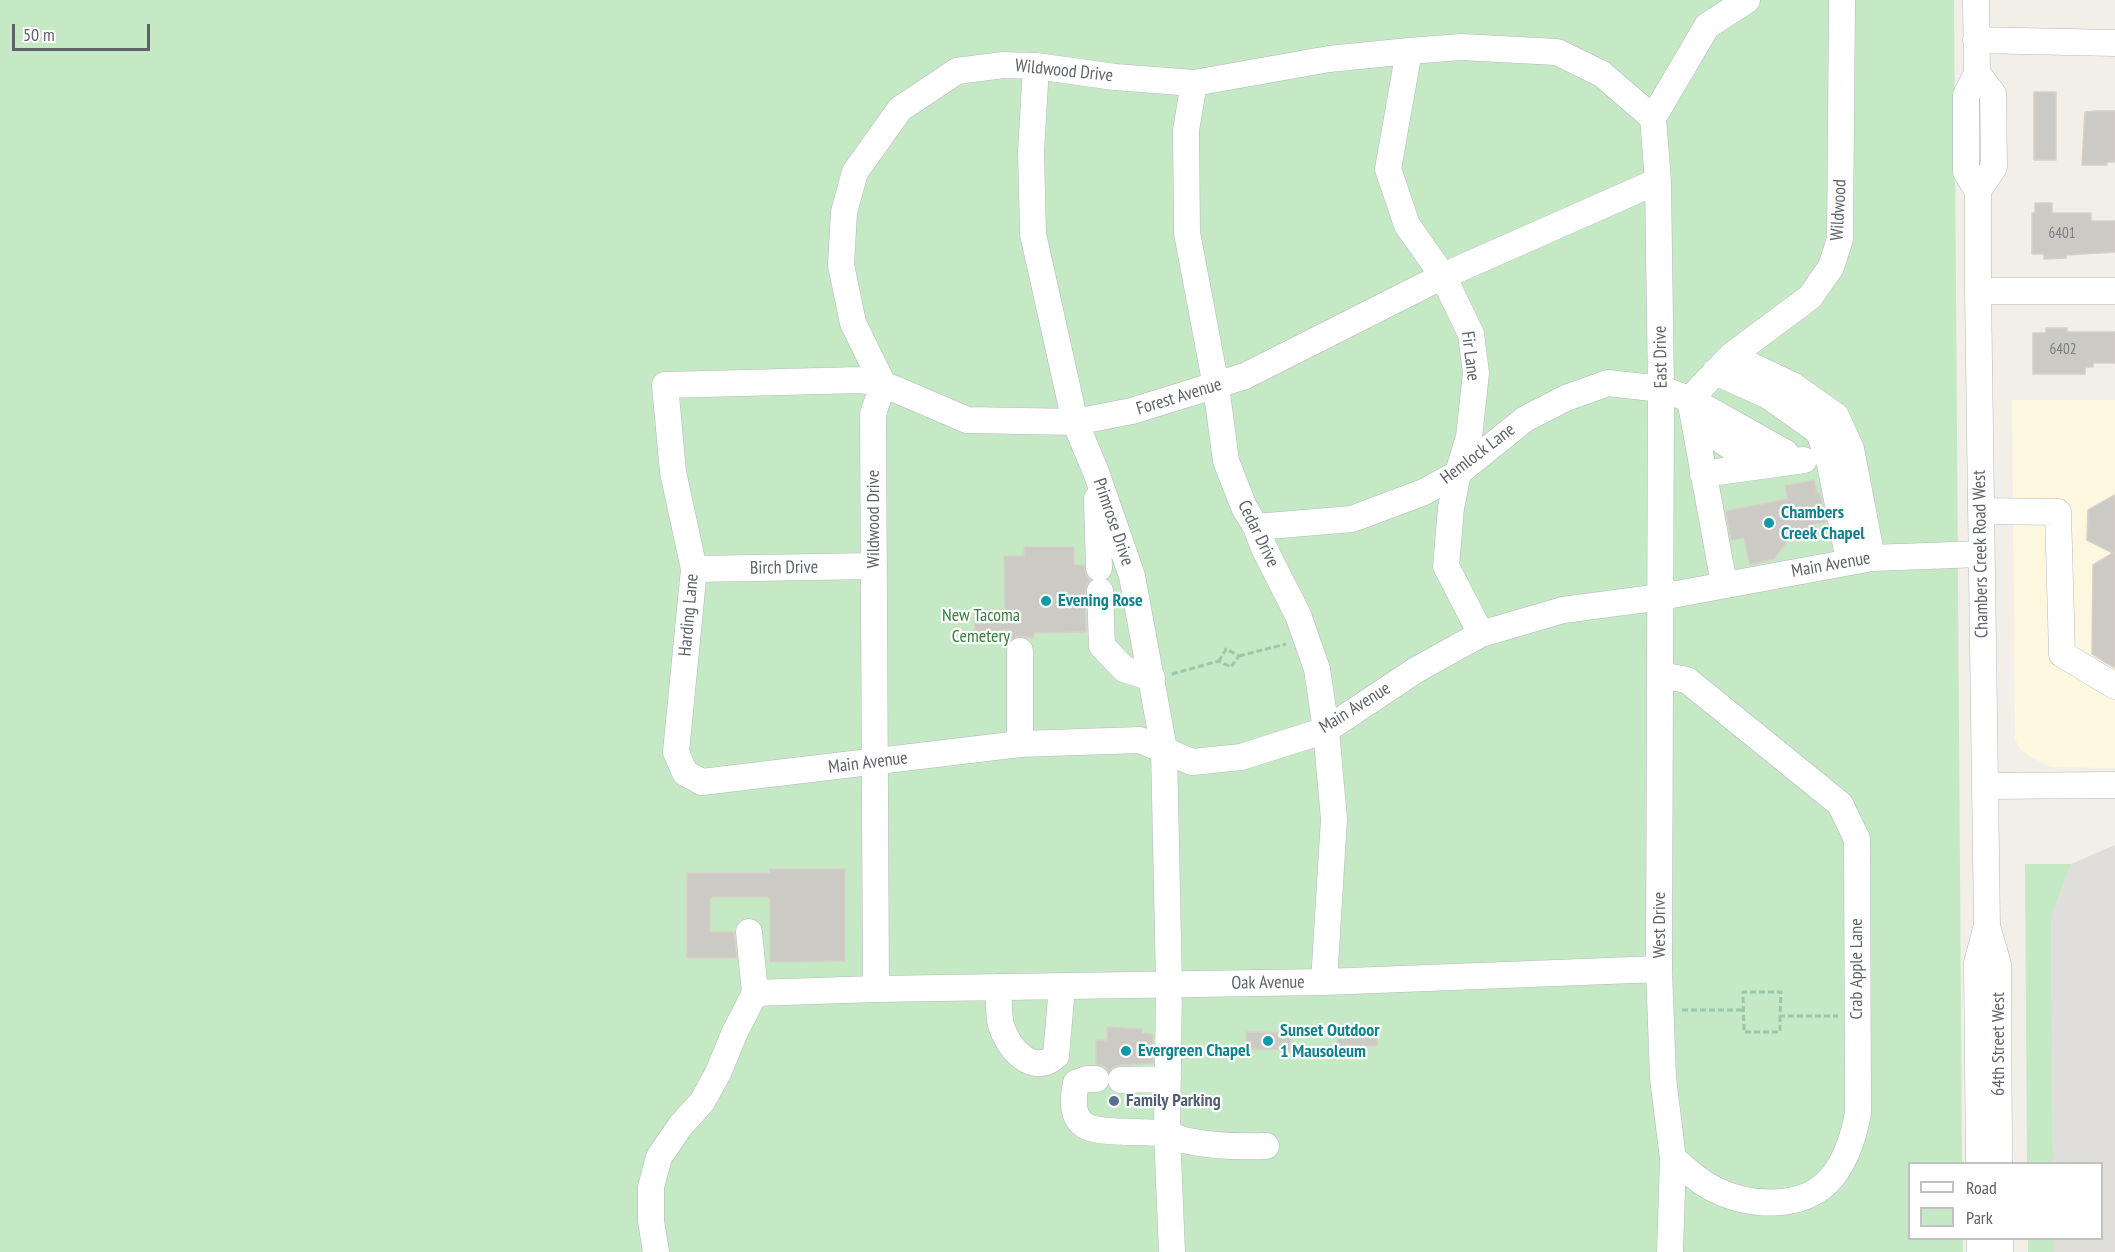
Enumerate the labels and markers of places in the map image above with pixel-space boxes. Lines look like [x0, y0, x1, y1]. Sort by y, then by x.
place label: Chambers Creek Chapel [1781, 502, 1865, 544]
marker: Chambers Creek Chapel [1762, 516, 1776, 530]
place label: Evening Rose [1058, 590, 1143, 612]
marker: Evening Rose [1039, 594, 1053, 608]
place label: Sunset Outdoor 1 Mausoleum [1280, 1020, 1379, 1062]
marker: Sunset Outdoor 1 Mausoleum [1261, 1034, 1275, 1048]
place label: Evergreen Chapel [1138, 1040, 1250, 1062]
marker: Evergreen Chapel [1119, 1044, 1133, 1058]
place label: Family Parking [1126, 1090, 1221, 1112]
marker: Family Parking [1107, 1094, 1121, 1108]

